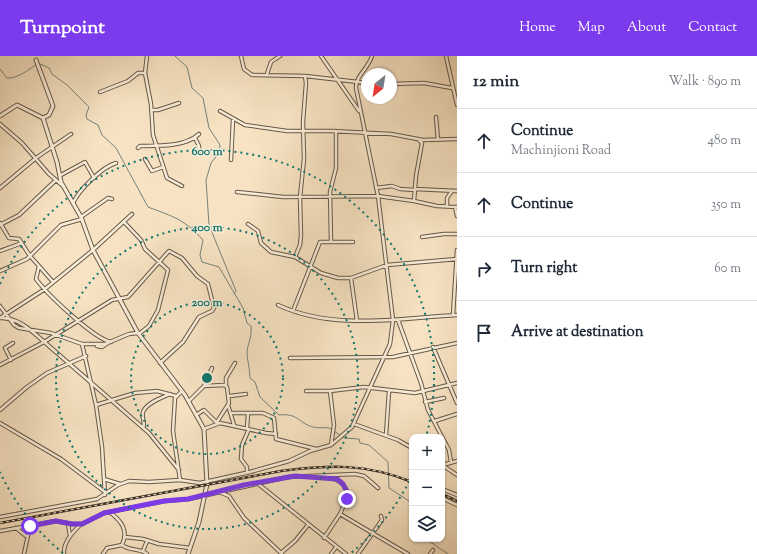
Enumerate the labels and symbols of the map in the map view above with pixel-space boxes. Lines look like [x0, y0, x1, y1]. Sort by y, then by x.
north arrow [361, 68, 397, 104]
text: 600 m [191, 143, 223, 161]
text: 400 m [190, 219, 223, 237]
text: 200 m [192, 294, 222, 312]
centre of rings [200, 371, 214, 385]
route end [338, 490, 356, 508]
route start [21, 517, 39, 535]

